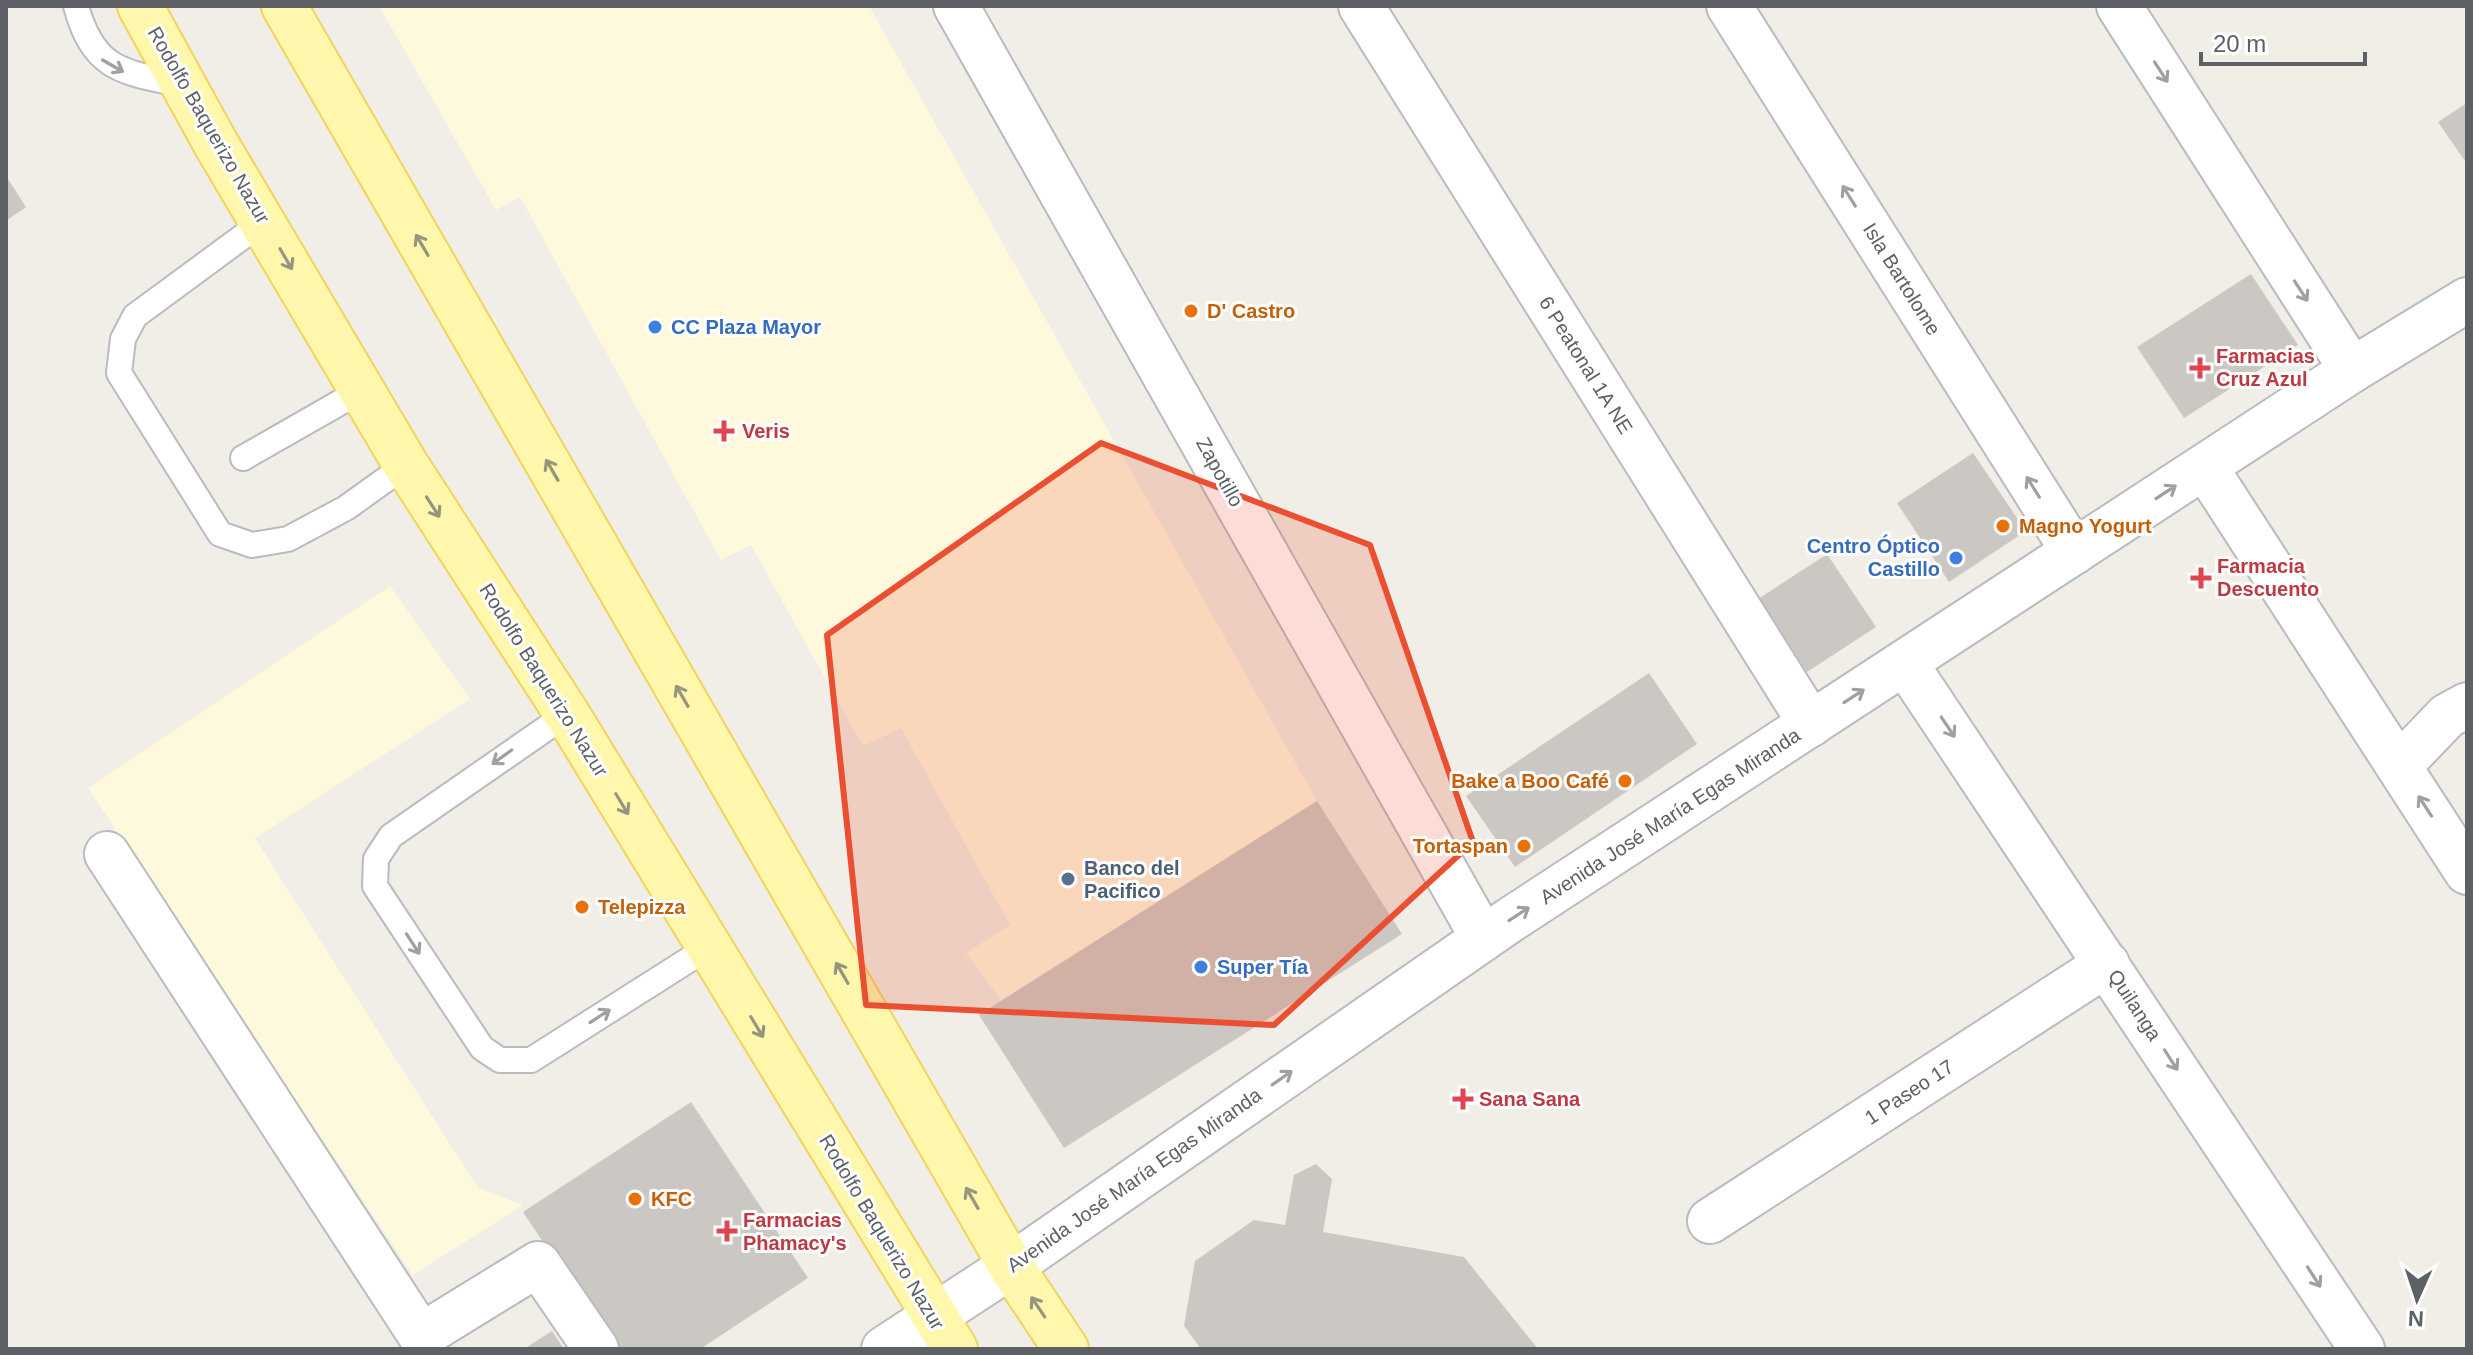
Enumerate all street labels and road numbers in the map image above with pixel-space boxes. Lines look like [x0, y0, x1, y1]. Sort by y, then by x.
street label: Rodolfo Baquerizo Nazur [144, 23, 275, 228]
street label: Isla Bartolome [1859, 219, 1945, 339]
street label: 6 Peatonal 1A NE [1535, 292, 1637, 438]
street label: Zapotillo [1192, 434, 1248, 510]
street label: Rodolfo Baquerizo Nazur [475, 579, 613, 781]
street label: Avenida José María Egas Miranda [1536, 723, 1805, 908]
street label: Quilanga [2104, 965, 2167, 1045]
street label: 1 Paseo 17 [1861, 1055, 1957, 1129]
street label: Avenida José María Egas Miranda [1003, 1083, 1266, 1277]
street label: Rodolfo Baquerizo Nazur [815, 1131, 949, 1334]

